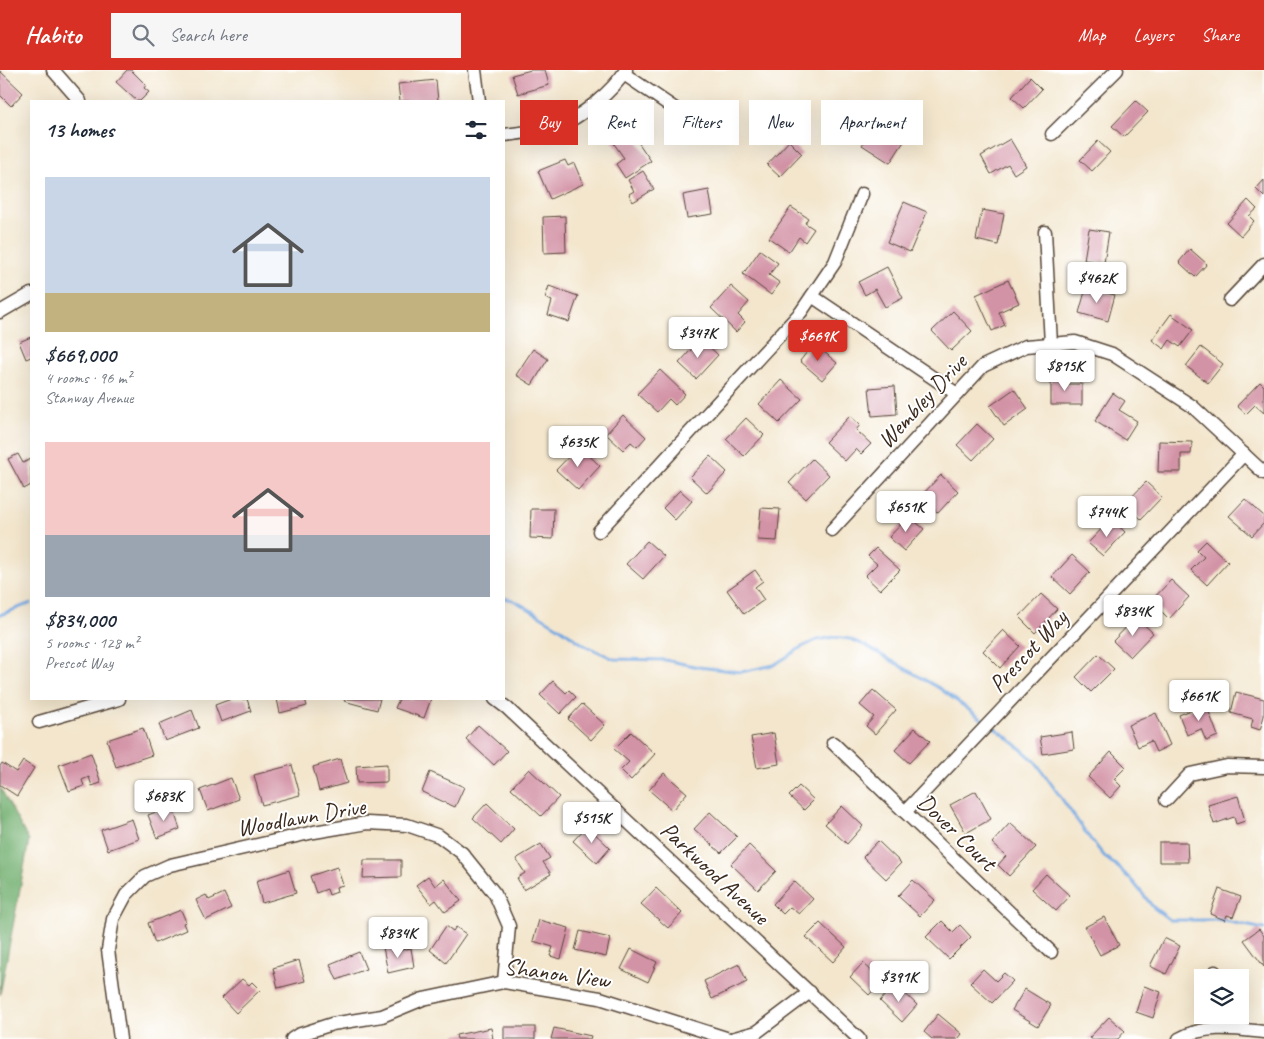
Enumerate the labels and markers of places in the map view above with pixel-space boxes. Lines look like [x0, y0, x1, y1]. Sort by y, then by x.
pin: $462K [1062, 262, 1132, 304]
pin: $347K [663, 316, 733, 359]
pin: $669K [783, 320, 853, 362]
pin: $815K [1030, 350, 1100, 392]
pin: $635K [543, 426, 613, 468]
pin: $651K [871, 490, 941, 533]
pin: $744K [1072, 496, 1142, 538]
pin: $834K [1098, 594, 1168, 637]
pin: $661K [1164, 680, 1234, 722]
pin: $683K [129, 780, 199, 822]
pin: $515K [557, 802, 627, 844]
pin: $834K [363, 916, 433, 959]
pin: $391K [864, 960, 934, 1003]

